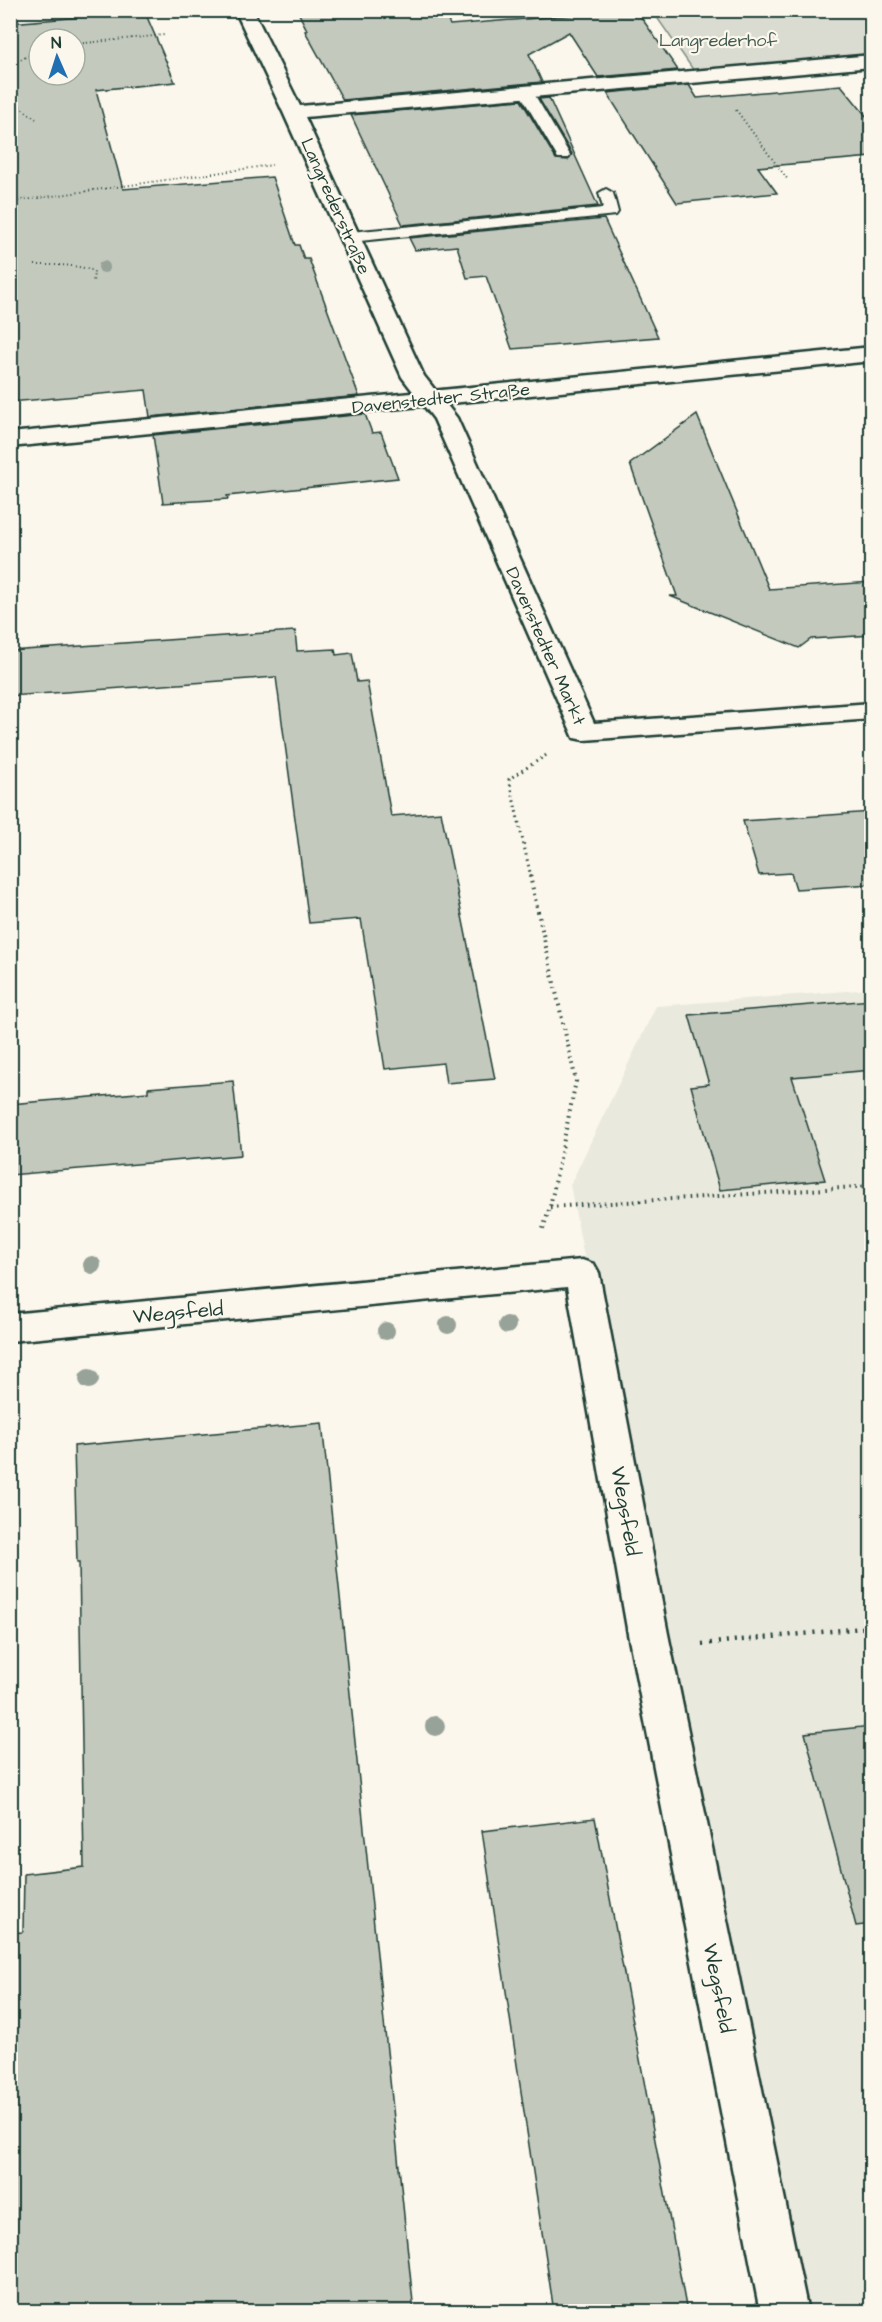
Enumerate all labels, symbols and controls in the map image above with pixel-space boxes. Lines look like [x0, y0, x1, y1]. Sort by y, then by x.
north arrow [27, 27, 87, 87]
park label: Langrederhof [659, 28, 777, 54]
text: N [51, 32, 62, 54]
street label: Langrederstraße [293, 134, 377, 279]
street label: Davenstedter Straße [351, 377, 532, 420]
street label: Davenstedter Markt [499, 563, 592, 730]
street label: Wegsfeld [132, 1294, 225, 1333]
street label: Wegsfeld [601, 1464, 648, 1559]
street label: Wegsfeld [694, 1941, 741, 2036]

